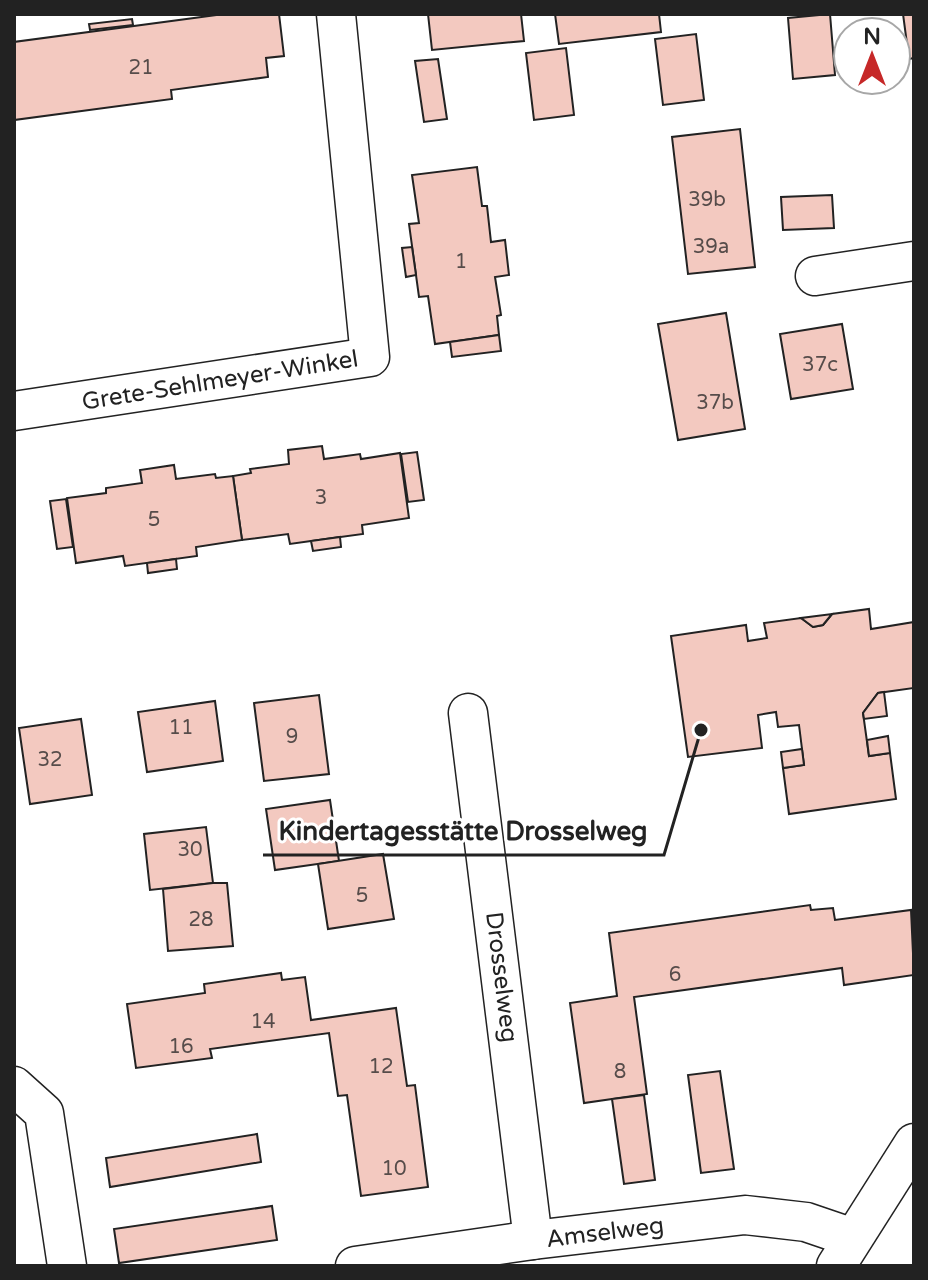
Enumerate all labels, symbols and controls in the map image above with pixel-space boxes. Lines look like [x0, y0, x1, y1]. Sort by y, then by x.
north arrow [832, 16, 912, 96]
text: N [863, 24, 881, 50]
house number: 21 [128, 56, 154, 80]
house number: 39b [688, 188, 726, 212]
house number: 39a [693, 235, 729, 259]
house number: 1 [455, 250, 467, 274]
street label: Grete-Sehlmeyer-Winkel [80, 344, 360, 417]
house number: 37c [802, 353, 838, 377]
house number: 37b [696, 391, 734, 415]
house number: 3 [315, 486, 327, 510]
house number: 5 [148, 508, 160, 532]
house number: 11 [168, 716, 194, 740]
house number: 9 [286, 725, 298, 749]
house number: 32 [37, 748, 63, 772]
callout: Kindertagesstätte Drosselweg [263, 805, 664, 855]
text: Kindertagesstätte Drosselweg [278, 816, 648, 847]
house number: 30 [177, 838, 203, 862]
house number: 5 [356, 884, 368, 908]
house number: 28 [188, 908, 214, 932]
street label: Drosselweg [479, 910, 524, 1044]
house number: 6 [669, 963, 681, 987]
house number: 14 [250, 1010, 276, 1034]
house number: 16 [168, 1035, 194, 1059]
house number: 12 [368, 1055, 394, 1079]
house number: 8 [614, 1060, 626, 1084]
house number: 10 [381, 1157, 407, 1181]
street label: Amselweg [545, 1211, 666, 1254]

